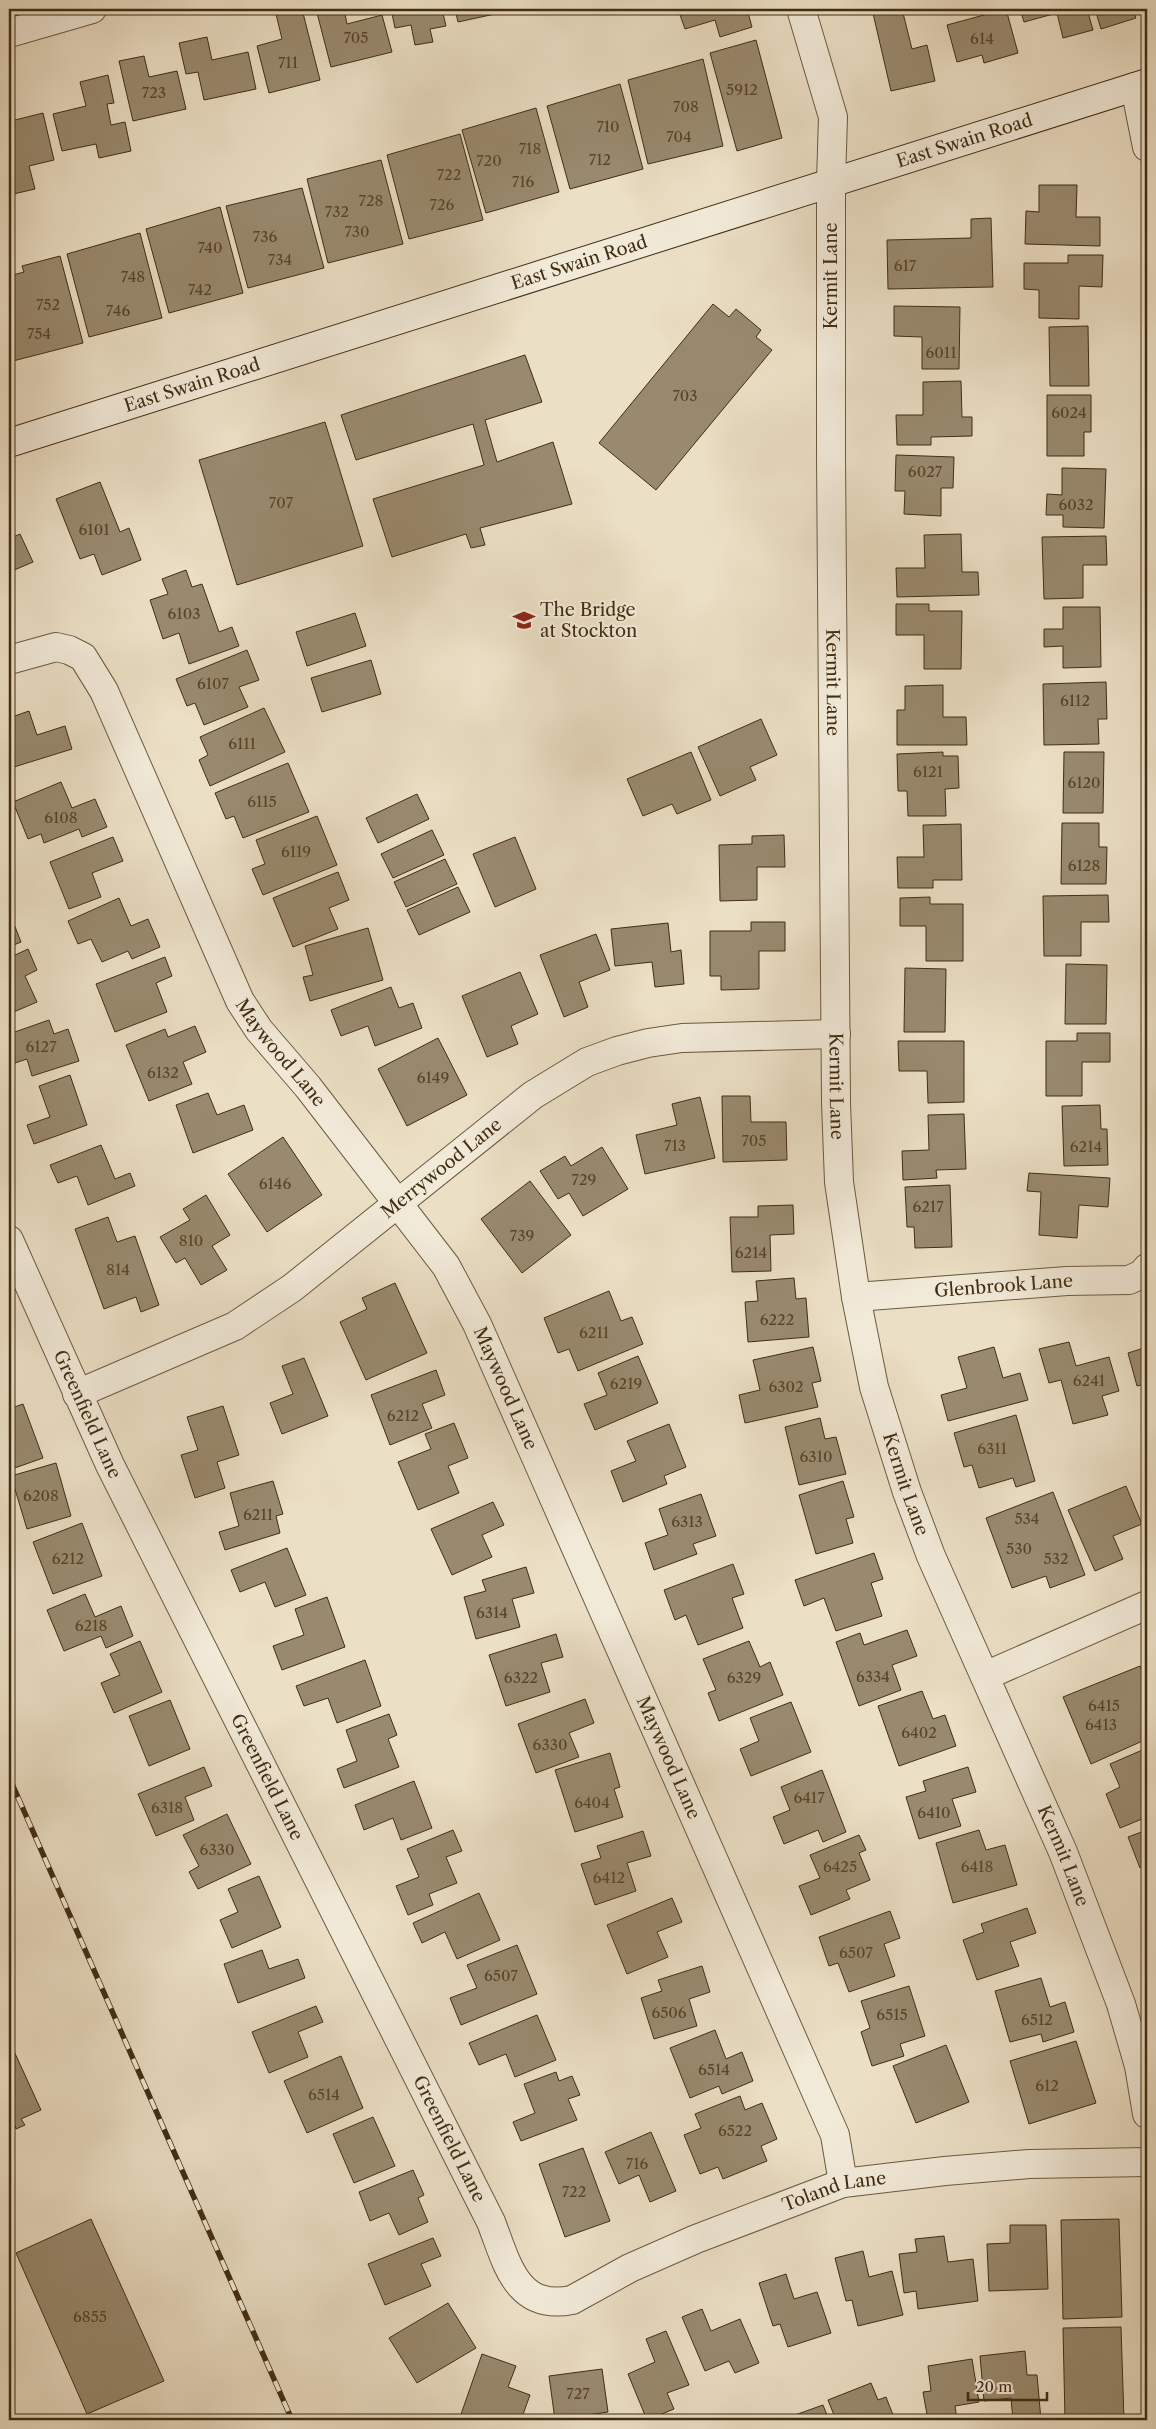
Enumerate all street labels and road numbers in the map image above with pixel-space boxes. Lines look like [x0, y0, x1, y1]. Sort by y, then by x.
street label: East Swain Road [894, 109, 1035, 173]
street label: Kermit Lane [820, 222, 842, 330]
street label: East Swain Road [508, 231, 650, 294]
street label: East Swain Road [121, 353, 263, 417]
street label: Kermit Lane [821, 629, 844, 736]
street label: Maywood Lane [231, 995, 330, 1111]
street label: Kermit Lane [824, 1033, 848, 1140]
street label: Merrywood Lane [377, 1113, 506, 1223]
street label: Glenbrook Lane [933, 1270, 1073, 1302]
street label: Maywood Lane [469, 1323, 542, 1453]
street label: Greenfield Lane [49, 1347, 126, 1482]
street label: Kermit Lane [878, 1430, 933, 1539]
street label: Maywood Lane [632, 1693, 705, 1823]
street label: Greenfield Lane [226, 1710, 308, 1844]
street label: Kermit Lane [1033, 1802, 1094, 1910]
street label: Greenfield Lane [408, 2072, 490, 2206]
street label: Toland Lane [779, 2167, 887, 2216]

